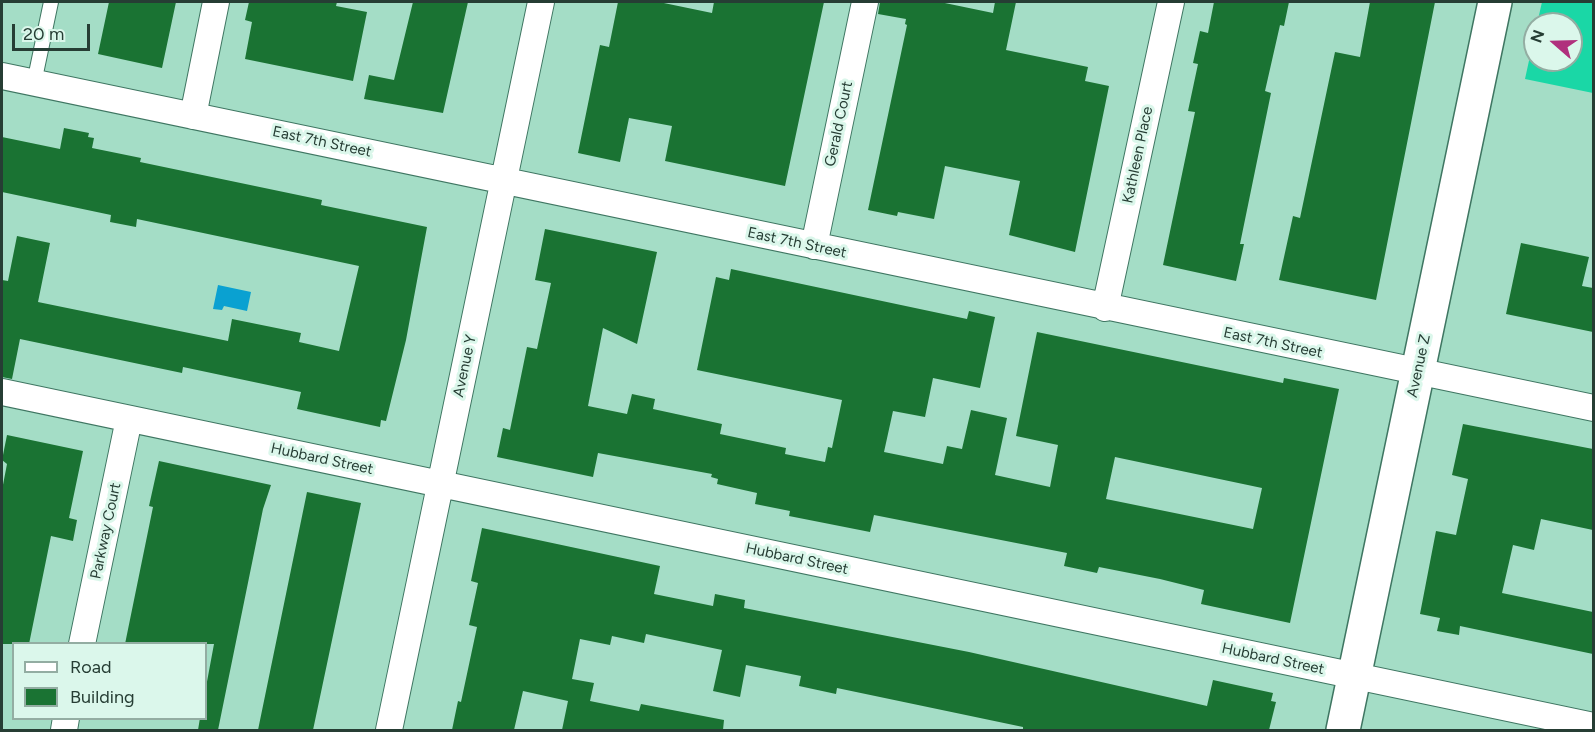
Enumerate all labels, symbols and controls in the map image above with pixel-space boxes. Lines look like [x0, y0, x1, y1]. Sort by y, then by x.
scale bar [15, 12, 93, 50]
north arrow [1523, 12, 1583, 72]
text: 20 m [23, 23, 64, 45]
text: N [1526, 27, 1549, 45]
street label: Gerald Court [821, 80, 857, 168]
street label: Kathleen Place [1119, 105, 1157, 205]
street label: East 7th Street [271, 123, 373, 161]
street label: East 7th Street [746, 224, 848, 262]
street label: East 7th Street [1222, 324, 1324, 362]
street label: Avenue Y [450, 333, 480, 399]
street label: Avenue Z [1404, 333, 1434, 399]
street label: Hubbard Street [269, 439, 375, 479]
street label: Parkway Court [87, 481, 125, 581]
street label: Hubbard Street [744, 539, 850, 579]
street label: Hubbard Street [1220, 639, 1326, 679]
legend [12, 642, 207, 720]
text: Road [70, 656, 111, 678]
text: Building [70, 686, 135, 708]

